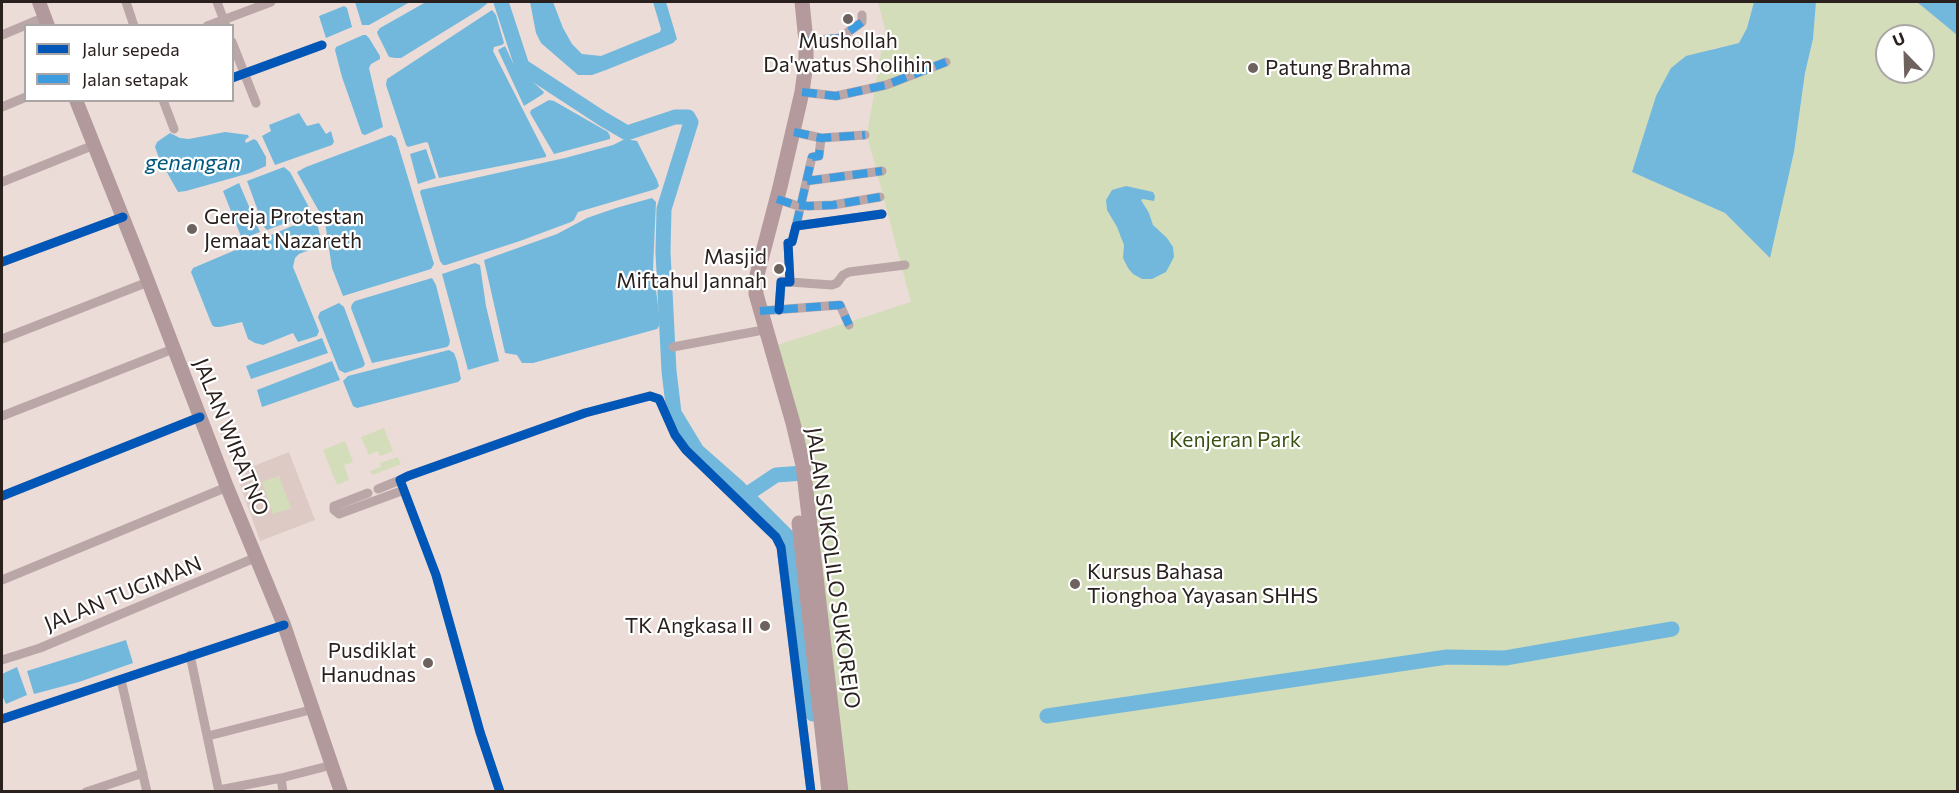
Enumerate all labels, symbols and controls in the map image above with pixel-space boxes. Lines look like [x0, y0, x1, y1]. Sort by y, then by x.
marker: Mushollah Da'watus Sholihin [841, 12, 855, 26]
legend [24, 24, 234, 102]
north arrow [1875, 24, 1935, 84]
place label: Mushollah Da'watus Sholihin [763, 28, 933, 78]
text: U [1889, 28, 1908, 50]
text: Jalur sepeda [82, 38, 180, 60]
place label: Patung Brahma [1265, 55, 1411, 81]
marker: Patung Brahma [1246, 61, 1260, 75]
text: Jalan setapak [82, 68, 189, 90]
water label: genangan [145, 150, 241, 176]
place label: Gereja Protestan Jemaat Nazareth [204, 204, 364, 254]
marker: Gereja Protestan Jemaat Nazareth [185, 222, 199, 236]
place label: Masjid Miftahul Jannah [616, 244, 767, 294]
marker: Masjid Miftahul Jannah [772, 262, 786, 276]
street label: JALAN WIRATNO [188, 355, 274, 519]
street label: JALAN SUKOLILO SUKOREJO [801, 426, 865, 710]
park label: Kenjeran Park [1169, 427, 1301, 453]
street label: JALAN TUGIMAN [41, 551, 205, 637]
place label: Kursus Bahasa Tionghoa Yayasan SHHS [1087, 559, 1318, 609]
marker: Kursus Bahasa Tionghoa Yayasan SHHS [1068, 577, 1082, 591]
place label: TK Angkasa II [625, 613, 753, 639]
marker: TK Angkasa II [758, 619, 772, 633]
place label: Pusdiklat Hanudnas [321, 638, 416, 688]
marker: Pusdiklat Hanudnas [421, 656, 435, 670]

